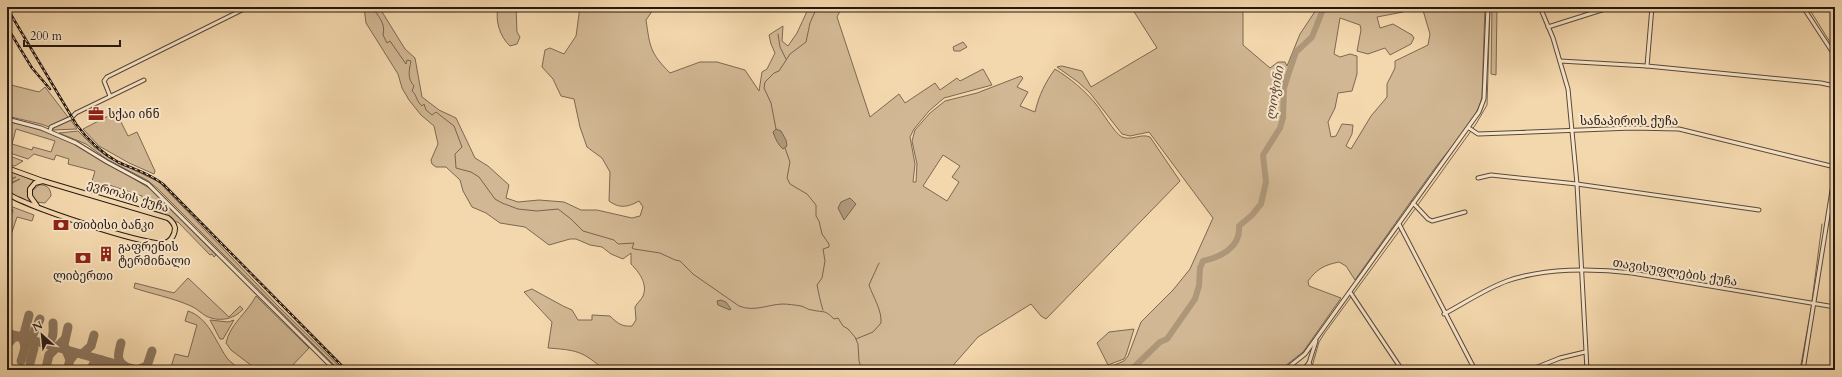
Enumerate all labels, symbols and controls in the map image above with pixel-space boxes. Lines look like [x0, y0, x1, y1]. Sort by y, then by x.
scale bar [24, 22, 120, 48]
text: 200 m [30, 28, 63, 44]
water label: ლოჭინი [1261, 64, 1289, 121]
office icon: სქაი ინნ [87, 105, 105, 123]
place label: სქაი ინნ [108, 106, 160, 122]
street label: სანაპიროს ქუჩა [1580, 113, 1678, 129]
street label: ევროპის ქუჩა [85, 176, 171, 216]
bank icon: თიბისი ბანკი [52, 216, 70, 234]
place label: თიბისი ბანკი [73, 217, 154, 233]
place label: გაფრენის ტერმინალი [118, 239, 191, 269]
building icon: გაფრენის ტერმინალი [97, 245, 115, 263]
bank icon: ლიბერთი [74, 249, 92, 267]
street label: თავისუფლების ქუჩა [1612, 254, 1738, 290]
place label: ლიბერთი [53, 268, 113, 284]
north arrow [22, 315, 62, 355]
text: N [30, 317, 46, 335]

